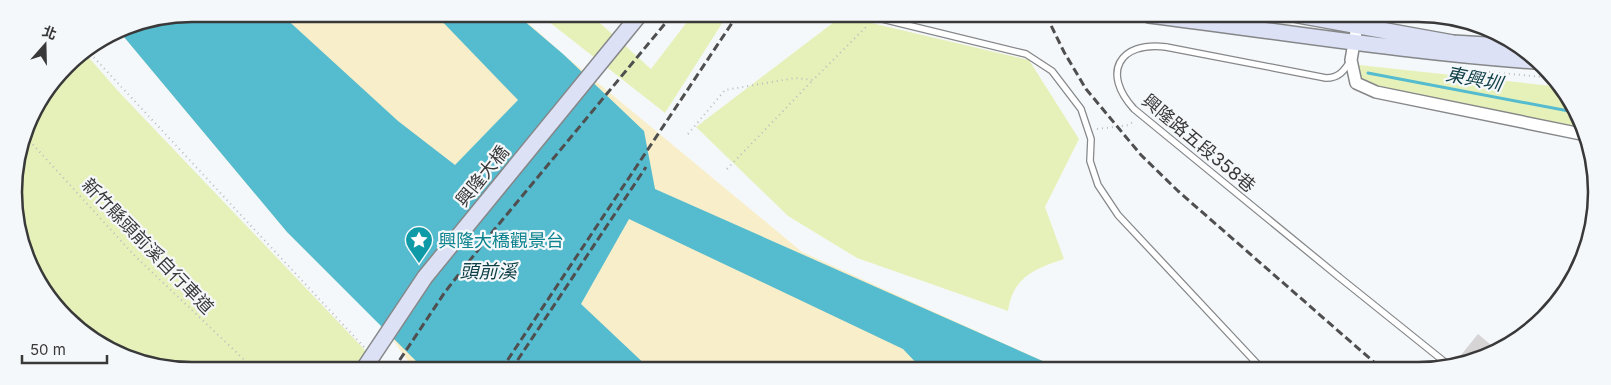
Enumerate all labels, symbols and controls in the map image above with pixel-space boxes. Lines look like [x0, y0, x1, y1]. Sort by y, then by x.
north arrow [20, 20, 70, 70]
text: 北 [40, 22, 59, 43]
water label: 東興圳 [1444, 62, 1507, 96]
street label: 興隆路五段358巷 [1138, 90, 1260, 196]
street label: 興隆大橋 [451, 141, 513, 211]
street label: 新竹縣頭前溪自行車道 [78, 174, 218, 318]
place icon: 興隆大橋觀景台 [404, 225, 434, 264]
place label: 興隆大橋觀景台 [438, 230, 564, 251]
water label: 頭前溪 [459, 260, 519, 283]
scale bar [22, 332, 108, 364]
text: 50 m [30, 340, 66, 359]

